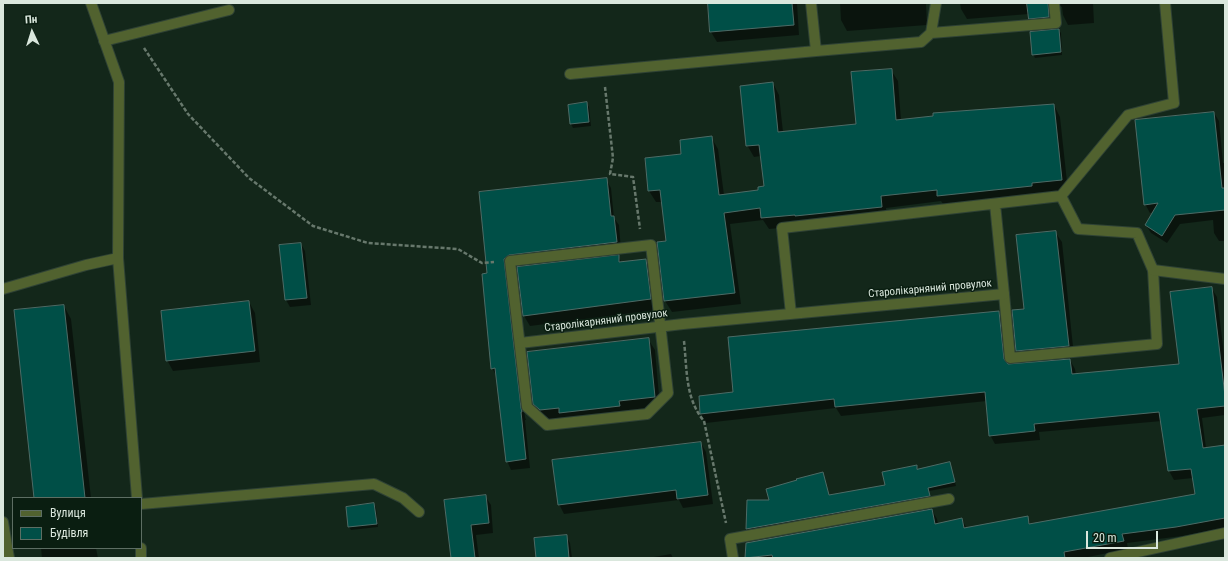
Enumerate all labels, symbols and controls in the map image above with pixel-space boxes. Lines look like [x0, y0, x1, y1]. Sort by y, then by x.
north arrow [12, 12, 52, 52]
text: Пн [25, 13, 38, 26]
street label: Старолікарняний провулок [868, 277, 992, 301]
street label: Старолікарняний провулок [544, 307, 668, 335]
legend [12, 497, 142, 549]
text: Вулиця [50, 506, 86, 520]
scale bar [1088, 523, 1160, 549]
text: Будівля [50, 526, 88, 540]
text: 20 m [1093, 531, 1117, 545]

